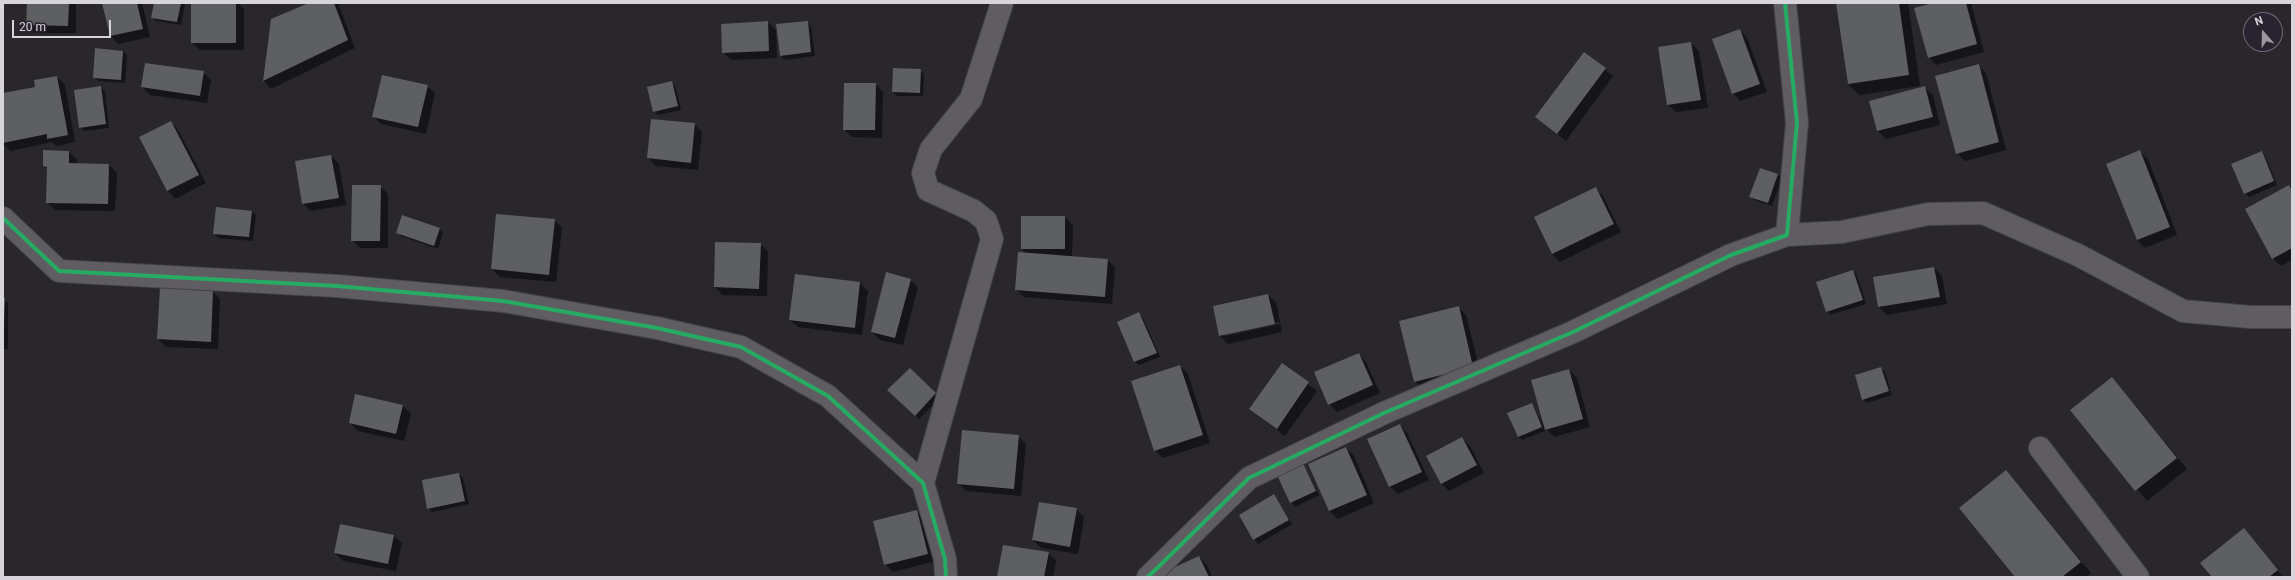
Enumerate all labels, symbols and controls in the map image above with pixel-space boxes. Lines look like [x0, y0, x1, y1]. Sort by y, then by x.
scale bar [14, 12, 113, 38]
north arrow [2243, 12, 2283, 52]
text: N [2253, 14, 2265, 29]
text: 20 m [19, 20, 46, 34]

